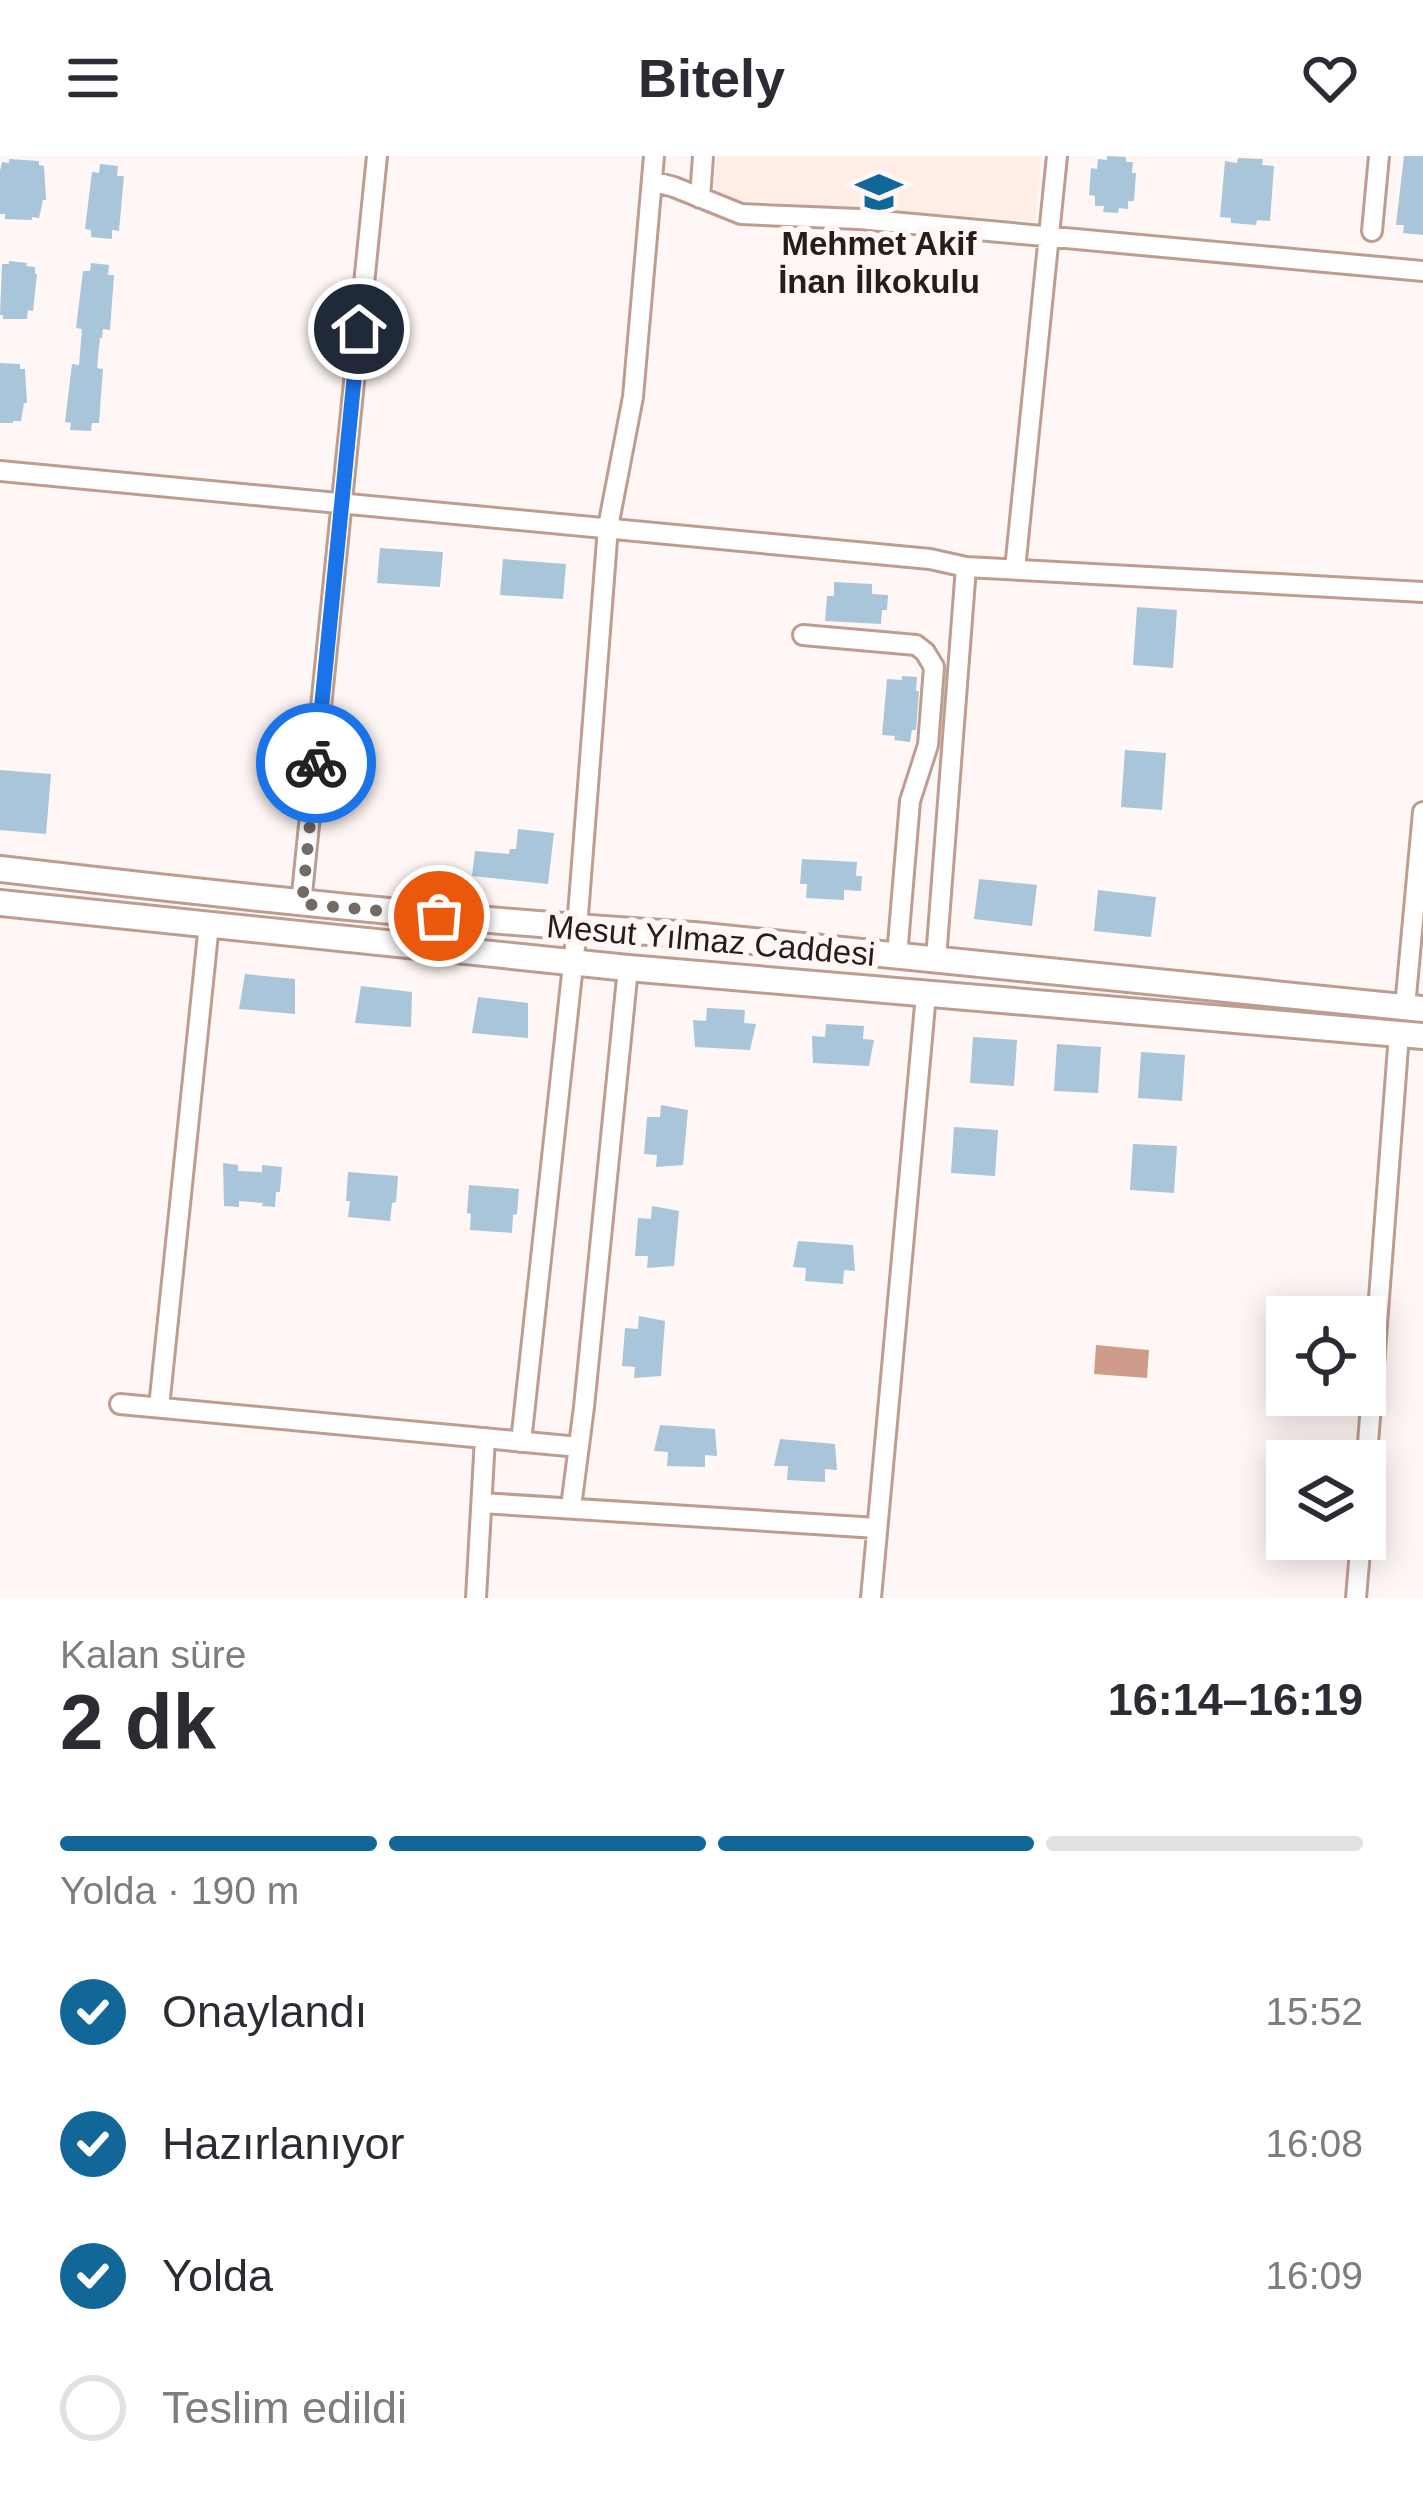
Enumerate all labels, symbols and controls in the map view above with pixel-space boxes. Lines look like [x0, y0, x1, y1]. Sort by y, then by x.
icon: menu [60, 45, 126, 111]
icon: heart [1297, 45, 1363, 111]
text: Bitely [638, 48, 785, 108]
school or university icon: Mehmet Akif İnan İlkokulu [854, 167, 904, 217]
place label: Mehmet Akif İnan İlkokulu [778, 225, 980, 300]
pin [308, 278, 410, 380]
icon: home [326, 296, 392, 362]
courier [256, 703, 376, 823]
icon: bike [283, 730, 349, 796]
pin [388, 865, 490, 967]
icon: bag [406, 883, 472, 949]
street label: Mesut Yılmaz Caddesi [545, 907, 877, 973]
map controls [1266, 1296, 1386, 1560]
button: locate [1266, 1296, 1386, 1416]
button: layers [1266, 1440, 1386, 1560]
text: Kalan süre [60, 1633, 246, 1676]
text: 16:14–16:19 [1108, 1674, 1363, 1725]
text: 2 dk [60, 1678, 216, 1766]
text: Yolda · 190 m [60, 1869, 299, 1912]
icon: check [60, 1979, 126, 2045]
text: Onaylandı [162, 1986, 367, 2037]
text: 15:52 [1265, 1990, 1363, 2033]
icon: check [60, 2111, 126, 2177]
text: Hazırlanıyor [162, 2118, 405, 2169]
text: 16:08 [1265, 2122, 1363, 2165]
icon: check [60, 2243, 126, 2309]
text: Yolda [162, 2250, 273, 2301]
text: 16:09 [1265, 2254, 1363, 2297]
text: Teslim edildi [162, 2382, 407, 2433]

